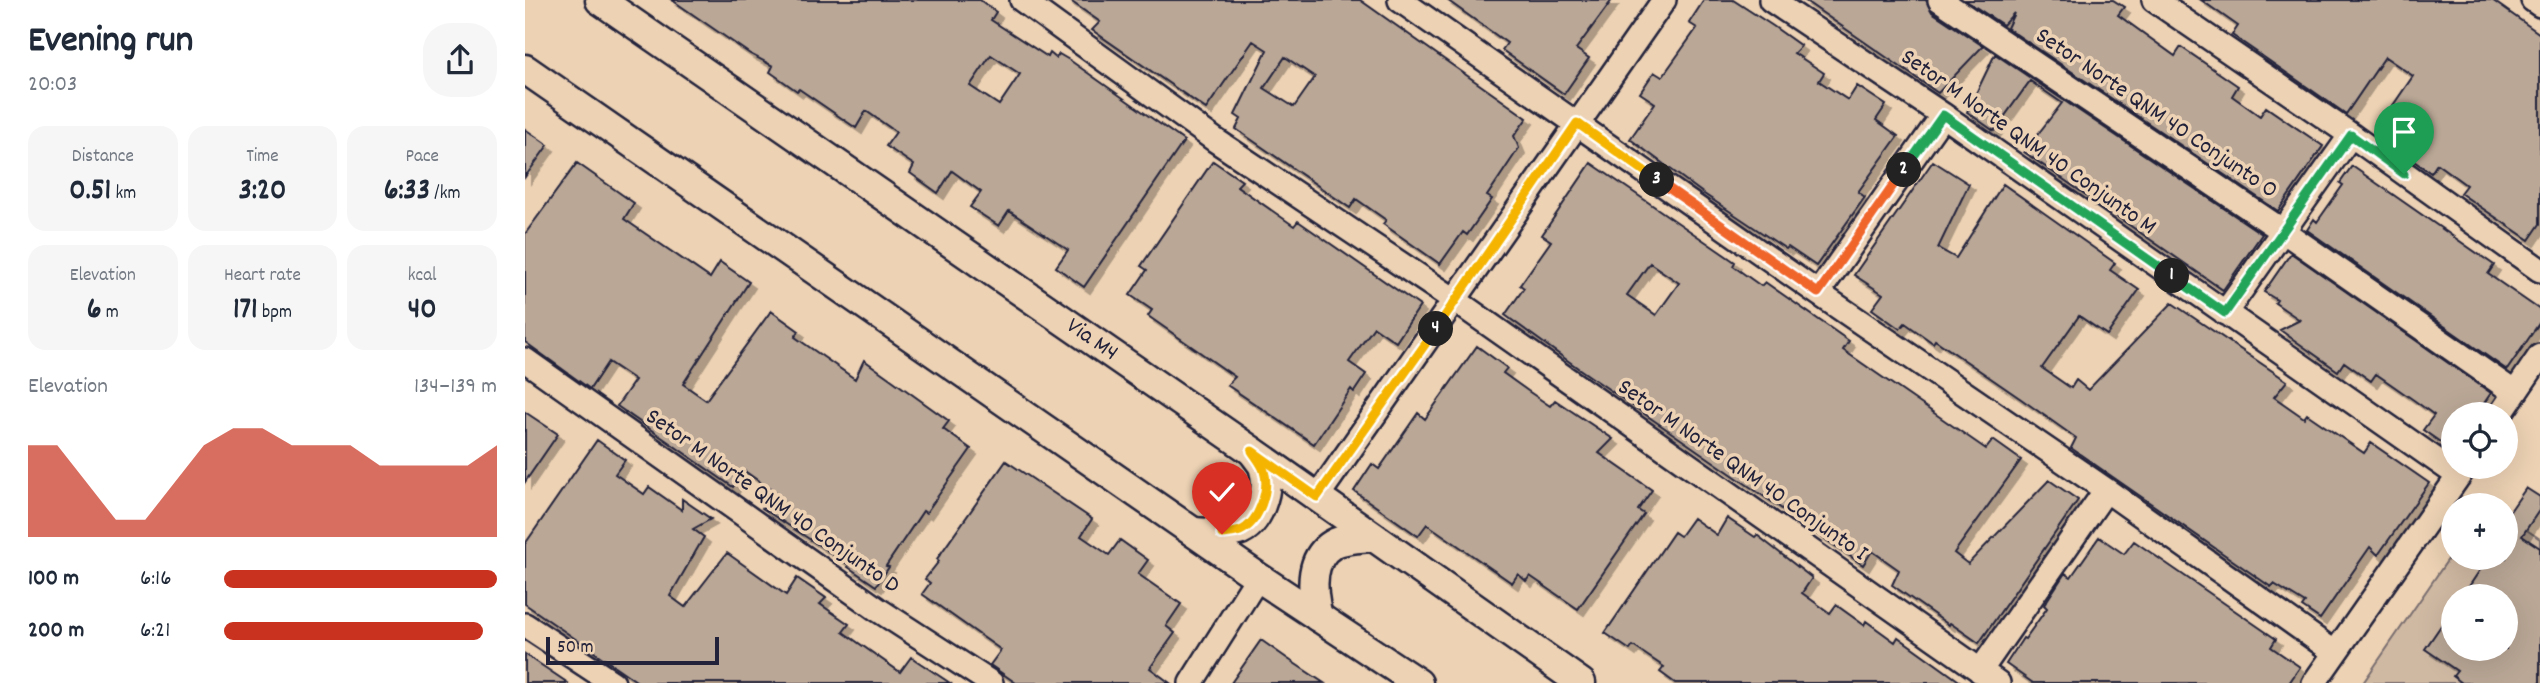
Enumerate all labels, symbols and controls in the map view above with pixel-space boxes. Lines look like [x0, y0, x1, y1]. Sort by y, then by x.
text: Evening run [28, 15, 193, 70]
street label: Setor Norte QNM 40 Conjunto O [2028, 20, 2284, 208]
button: share [423, 23, 497, 97]
street label: Setor M Norte QNM 40 Conjunto M [1893, 41, 2163, 245]
text: 20:03 [28, 69, 77, 102]
pin [2374, 102, 2434, 174]
icon: arrive [2385, 113, 2423, 151]
text: Distance [72, 144, 134, 171]
text: Time [246, 144, 279, 171]
text: Pace [405, 144, 439, 171]
pin: 2 [1887, 152, 1921, 188]
text: 2 [1899, 156, 1908, 183]
pin: 3 [1639, 162, 1675, 198]
text: 3 [1652, 166, 1661, 193]
text: 0.51 [69, 171, 111, 214]
text: 3:20 [239, 171, 286, 214]
text: 6:33 [384, 171, 430, 214]
text: km [111, 181, 136, 208]
text: /km [430, 181, 461, 208]
pin: 1 [2155, 258, 2189, 294]
text: 1 [2169, 262, 2174, 289]
text: Elevation [70, 263, 136, 290]
text: Heart rate [224, 263, 301, 290]
text: kcal [408, 263, 437, 290]
text: 6 [87, 290, 101, 333]
text: 171 [233, 290, 258, 333]
text: 40 [408, 290, 437, 333]
text: m [101, 300, 119, 327]
text: bpm [258, 300, 292, 327]
street label: Via M4 [1059, 310, 1125, 370]
pin: 4 [1419, 312, 1453, 346]
text: 4 [1432, 315, 1439, 342]
text: Elevation [28, 371, 108, 404]
text: 134–139 m [414, 371, 497, 404]
street label: Setor M Norte QNM 40 Conjunto I [1610, 371, 1875, 571]
street label: Setor M Norte QNM 40 Conjunto D [638, 401, 906, 603]
map controls [2441, 402, 2518, 661]
button: locate [2441, 402, 2518, 479]
pin [1192, 462, 1252, 534]
icon: check [1203, 473, 1241, 511]
button: + [2441, 493, 2518, 570]
text: 100 m [28, 563, 79, 596]
text: 6:16 [140, 563, 171, 596]
button: − [2441, 584, 2518, 661]
text: 200 m [28, 615, 84, 648]
text: 6:21 [140, 615, 170, 648]
scale bar [546, 634, 719, 666]
text: 50 m [557, 635, 594, 662]

